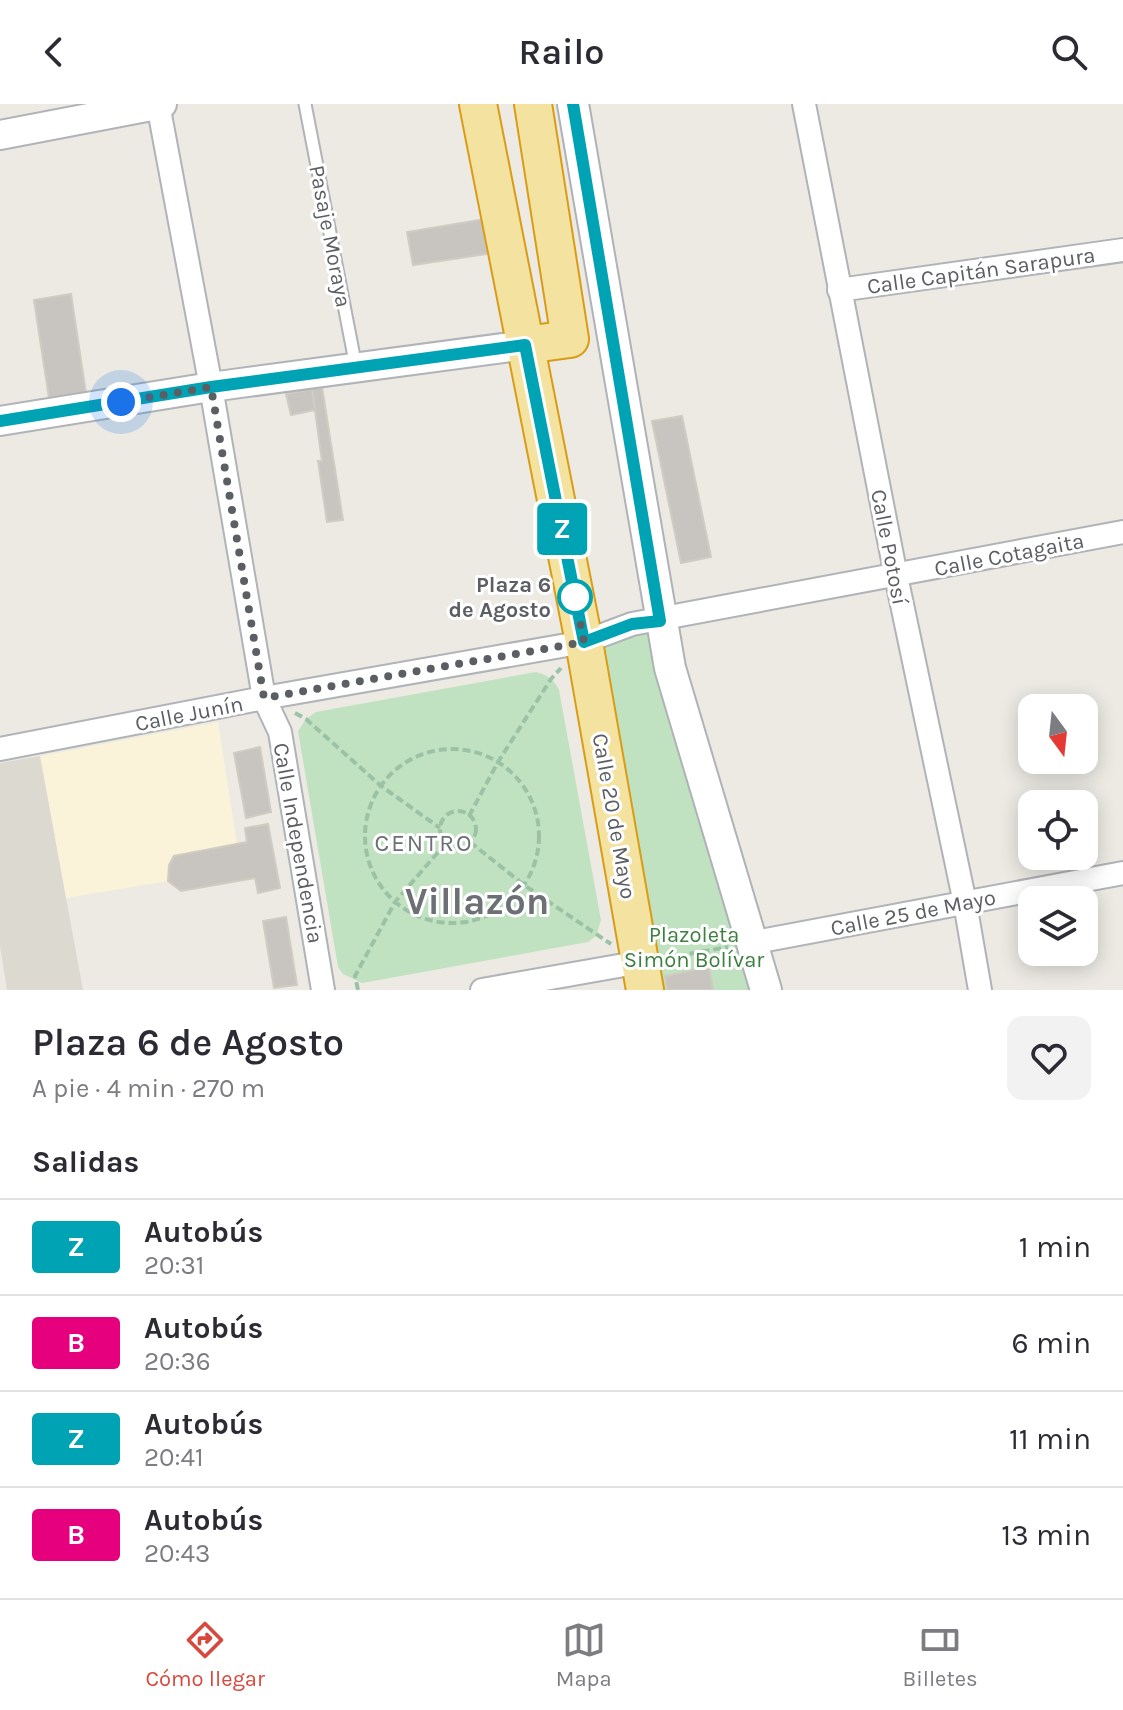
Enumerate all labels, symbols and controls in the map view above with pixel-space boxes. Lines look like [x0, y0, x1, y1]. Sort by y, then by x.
icon: back [32, 30, 76, 74]
icon: search [1047, 30, 1091, 74]
text: Railo [519, 31, 604, 73]
street label: Pasaje Moraya [303, 163, 357, 310]
street label: Calle Capitán Sarapura [865, 242, 1097, 300]
your location [101, 382, 141, 422]
street label: Calle Potosí [865, 487, 913, 608]
line badge: Z [536, 503, 588, 555]
text: Z [553, 512, 571, 545]
street label: Calle Cotagaita [932, 528, 1086, 582]
place label: Plaza 6 de Agosto [449, 572, 551, 623]
marker: Plaza 6 de Agosto [558, 580, 592, 614]
street label: Calle Junín [133, 691, 246, 737]
north arrow [1018, 694, 1098, 774]
map controls [1018, 694, 1098, 966]
street label: Calle 20 de Mayo [587, 731, 641, 901]
street label: Calle Independencia [268, 741, 328, 946]
button: locate [1018, 790, 1098, 870]
district label: CENTRO [375, 829, 473, 857]
district label: Villazón [405, 879, 549, 924]
street label: Calle 25 de Mayo [829, 884, 998, 942]
button: layers [1018, 886, 1098, 966]
park label: Plazoleta Simón Bolívar [624, 922, 764, 973]
button: heart [1007, 1016, 1091, 1100]
text: Plaza 6 de Agosto [32, 1020, 344, 1065]
text: A pie · 4 min · 270 m [32, 1073, 265, 1104]
text: Salidas [32, 1144, 139, 1180]
text: Autobús [144, 1214, 263, 1250]
text: 1 min [1019, 1229, 1091, 1265]
text: Z [67, 1230, 85, 1263]
text: 20:31 [144, 1250, 204, 1281]
text: Autobús [144, 1310, 263, 1346]
text: 6 min [1012, 1325, 1091, 1361]
text: B [67, 1326, 85, 1359]
text: 20:36 [144, 1346, 211, 1377]
text: Autobús [144, 1406, 263, 1442]
text: 11 min [1009, 1421, 1091, 1457]
text: Z [67, 1422, 85, 1455]
text: 20:41 [144, 1442, 204, 1473]
text: Autobús [144, 1502, 263, 1538]
text: 13 min [1001, 1517, 1091, 1553]
text: B [67, 1518, 85, 1551]
text: 20:43 [144, 1538, 210, 1569]
tab: Cómo llegar [145, 1618, 265, 1692]
tab: Mapa [556, 1618, 612, 1692]
tab: Billetes [903, 1618, 978, 1692]

